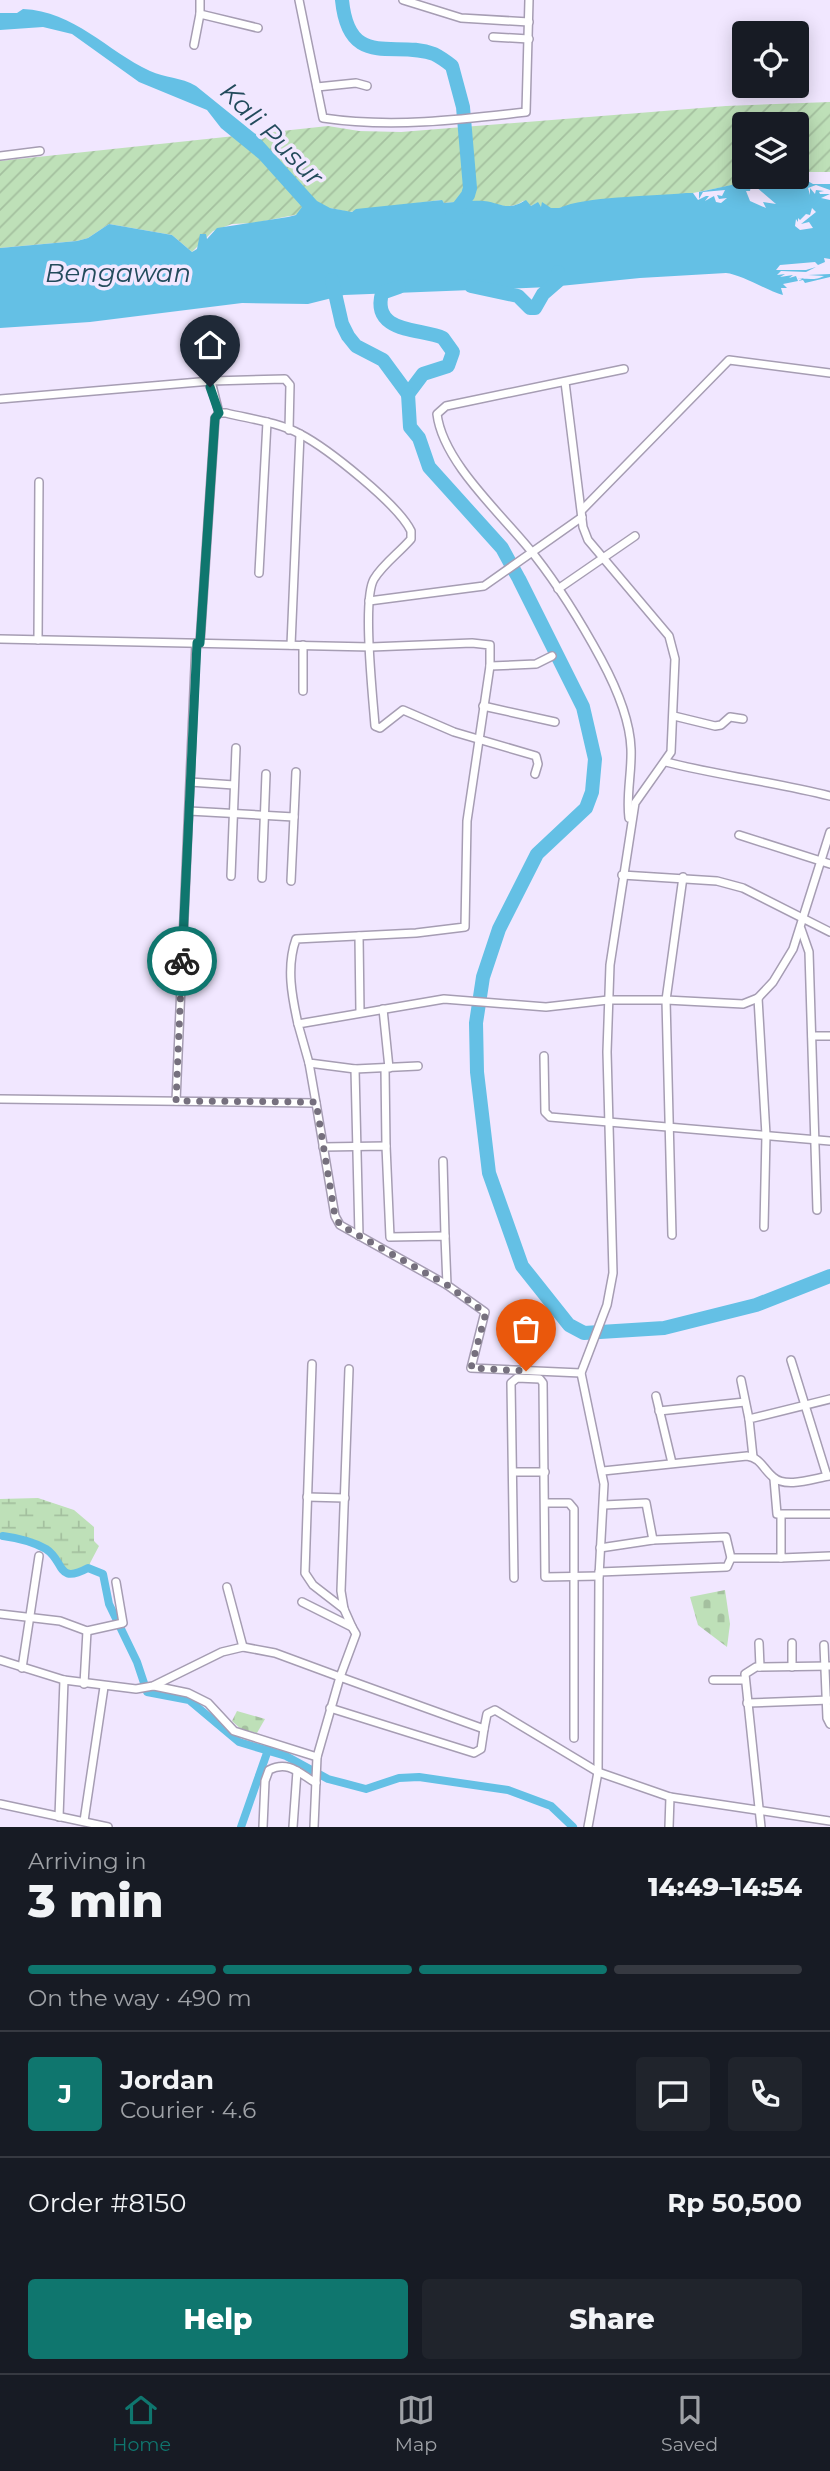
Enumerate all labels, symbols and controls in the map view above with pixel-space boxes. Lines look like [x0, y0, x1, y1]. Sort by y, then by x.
map controls [732, 21, 809, 189]
button: locate [732, 21, 809, 98]
water label: Kali Pusur [214, 76, 331, 193]
button: layers [732, 112, 809, 189]
water label: Bengawan [45, 257, 191, 289]
pin [180, 315, 240, 387]
icon: home [191, 326, 229, 364]
courier [147, 926, 217, 996]
icon: bike [163, 942, 201, 980]
pin [496, 1299, 556, 1371]
icon: bag [507, 1310, 545, 1348]
text: Arriving in [28, 1847, 147, 1875]
text: 14:49–14:54 [648, 1871, 802, 1903]
text: 3 min [28, 1872, 164, 1929]
text: On the way · 490 m [28, 1984, 252, 2012]
button: chat [636, 2057, 710, 2131]
button: phone [728, 2057, 802, 2131]
text: Jordan [120, 2064, 214, 2096]
text: J [58, 2078, 72, 2110]
text: Courier · 4.6 [120, 2096, 256, 2124]
text: Order #8150 [28, 2187, 186, 2219]
text: Rp 50,500 [667, 2187, 802, 2219]
button: Help [28, 2279, 408, 2359]
button: Share [422, 2279, 802, 2359]
tab: Home [112, 2391, 171, 2456]
tab: Map [395, 2391, 437, 2456]
tab: Saved [661, 2391, 718, 2456]

